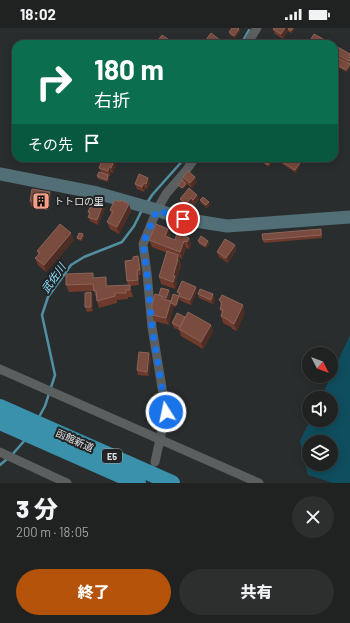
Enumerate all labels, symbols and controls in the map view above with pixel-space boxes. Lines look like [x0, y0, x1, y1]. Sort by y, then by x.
text: 18:02 [20, 5, 56, 23]
text: 180 m [94, 52, 164, 86]
icon: right [28, 56, 80, 108]
text: 右折 [94, 89, 130, 111]
icon: arrive [81, 132, 103, 154]
text: その先 [28, 135, 73, 153]
building icon: トトロの里 [31, 191, 51, 211]
place label: トトロの里 [54, 195, 104, 207]
pin [166, 202, 200, 236]
icon: arrive [172, 208, 194, 230]
water label: 武佐川 [38, 260, 68, 295]
north arrow [302, 347, 338, 383]
map controls [302, 347, 338, 471]
position arrow [145, 391, 187, 433]
button: sound [302, 391, 338, 427]
street label: 函館新道 [54, 426, 96, 454]
button: layers [302, 435, 338, 471]
road number: E5 [102, 449, 122, 463]
text: 3 分 [16, 494, 58, 523]
button: close [292, 496, 334, 538]
text: 200 m · 18:05 [16, 524, 89, 540]
button: 終了 [16, 569, 171, 615]
button: 共有 [179, 569, 334, 615]

